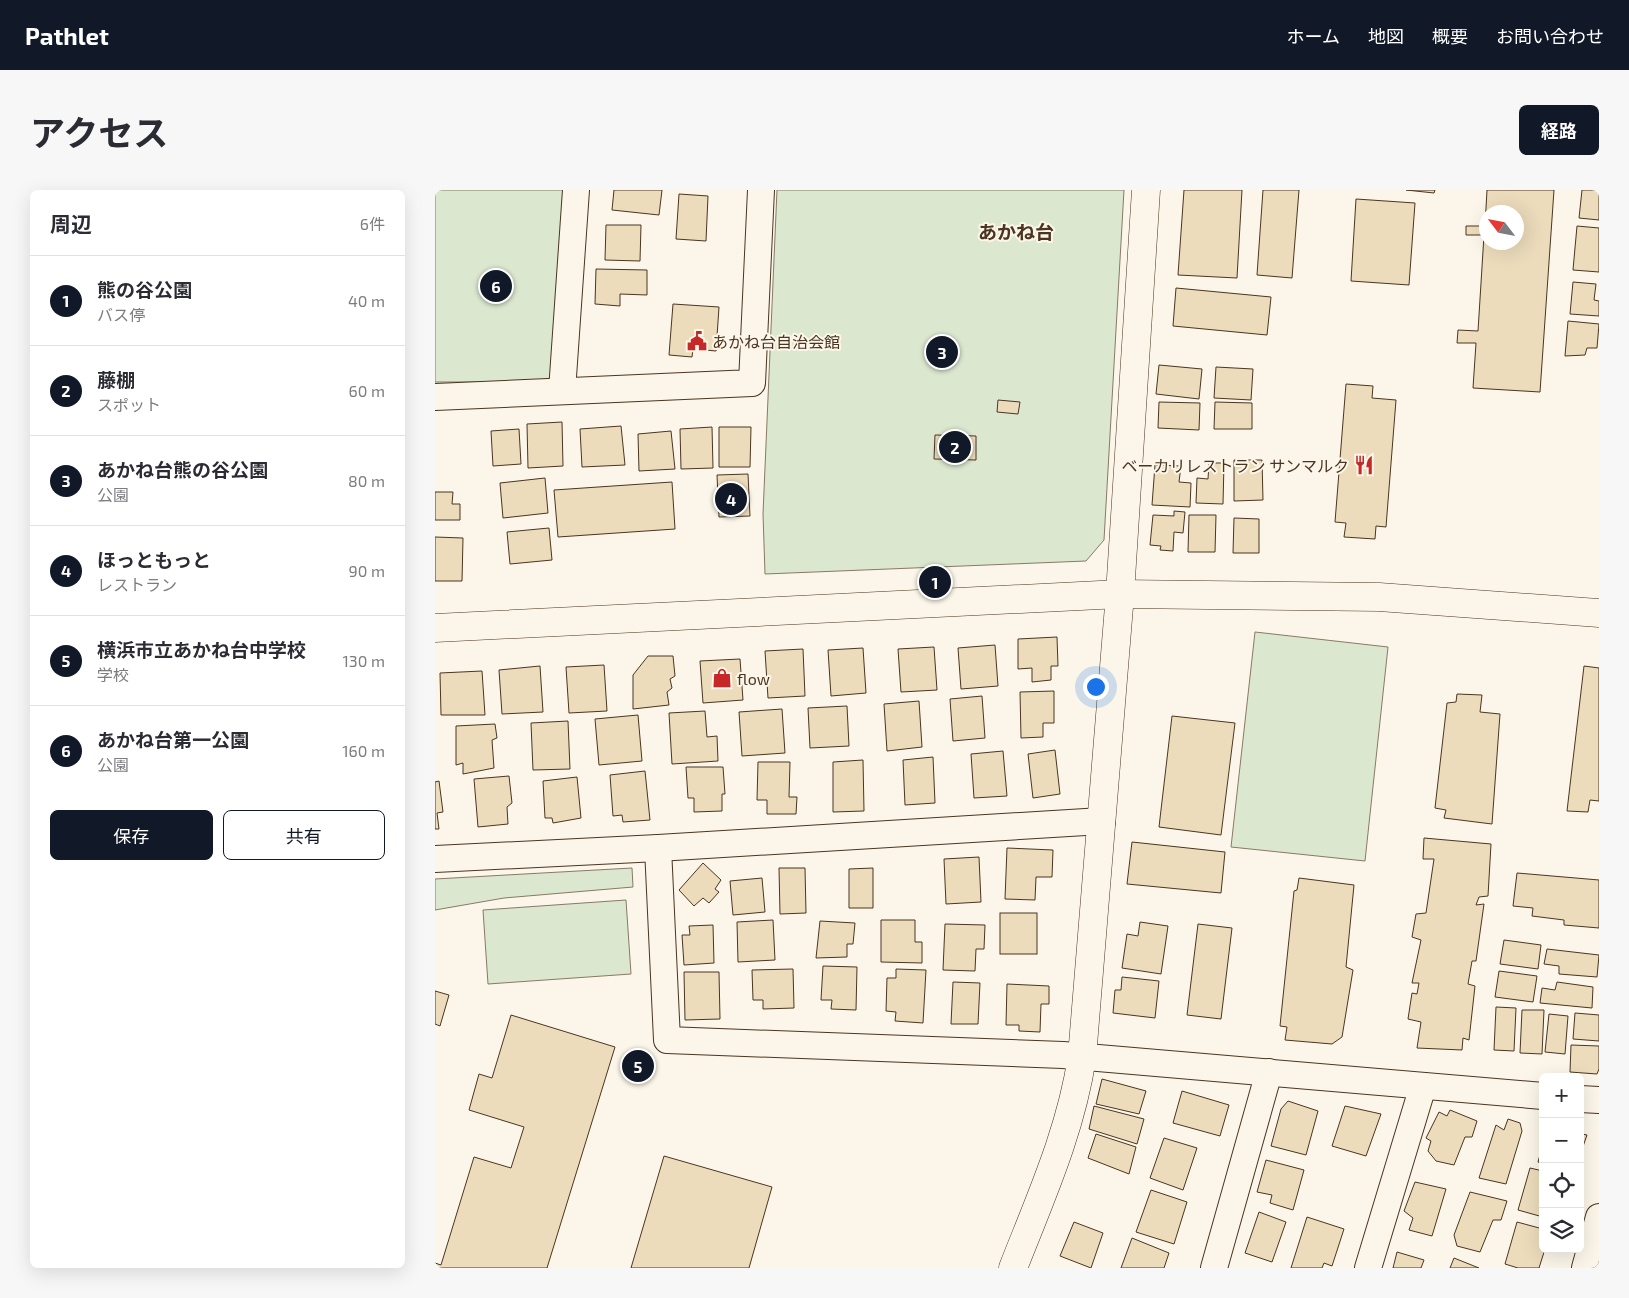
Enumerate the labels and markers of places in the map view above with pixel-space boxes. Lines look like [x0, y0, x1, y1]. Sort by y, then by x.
pin: 6 [480, 267, 512, 305]
public building icon: あかね台自治会館 [686, 330, 708, 352]
place label: あかね台自治会館 [712, 332, 840, 351]
pin: 3 [926, 333, 958, 371]
pin: 2 [939, 428, 971, 466]
restaurant icon: ベーカリレストラン サンマルク [1353, 454, 1375, 476]
place label: ベーカリレストラン サンマルク [1121, 456, 1349, 475]
pin: 4 [715, 480, 747, 518]
pin: 1 [919, 563, 951, 601]
shop icon: flow [711, 667, 733, 689]
place label: flow [737, 669, 770, 688]
pin: 5 [622, 1047, 654, 1085]

